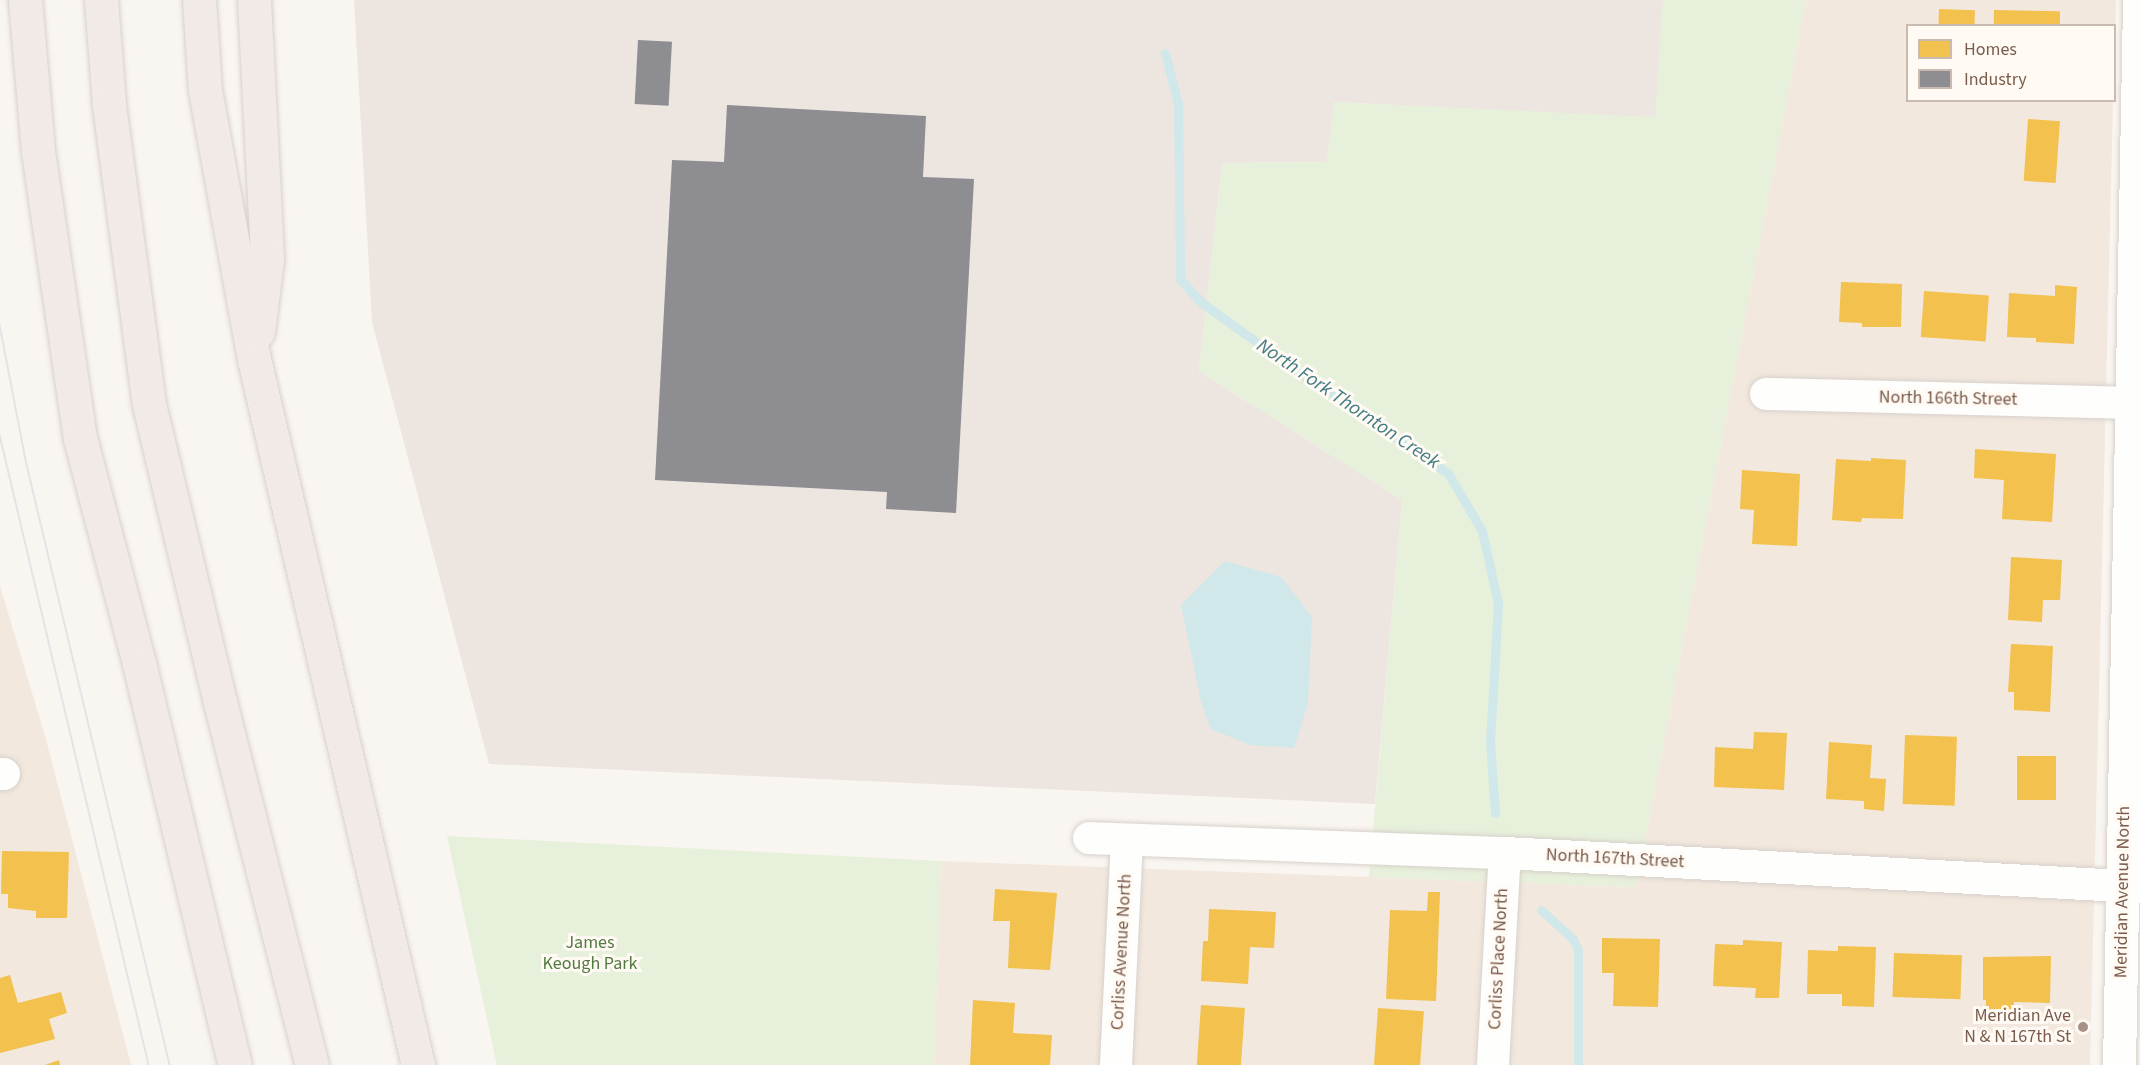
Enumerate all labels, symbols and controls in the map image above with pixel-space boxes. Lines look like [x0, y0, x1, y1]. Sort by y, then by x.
legend [1906, 24, 2116, 102]
text: Homes [1964, 37, 2017, 62]
text: Industry [1964, 67, 2027, 92]
water label: North Fork Thornton Creek [1252, 334, 1444, 474]
street label: North 166th Street [1879, 387, 2017, 411]
street label: Meridian Avenue North [2111, 806, 2135, 978]
street label: North 167th Street [1545, 845, 1685, 873]
street label: Corliss Avenue North [1107, 873, 1137, 1031]
street label: Corliss Place North [1485, 888, 1513, 1030]
park label: James Keough Park [543, 933, 637, 976]
place label: Meridian Ave N & N 167th St [1964, 1006, 2071, 1048]
marker: Meridian Ave N & N 167th St [2076, 1020, 2090, 1034]

